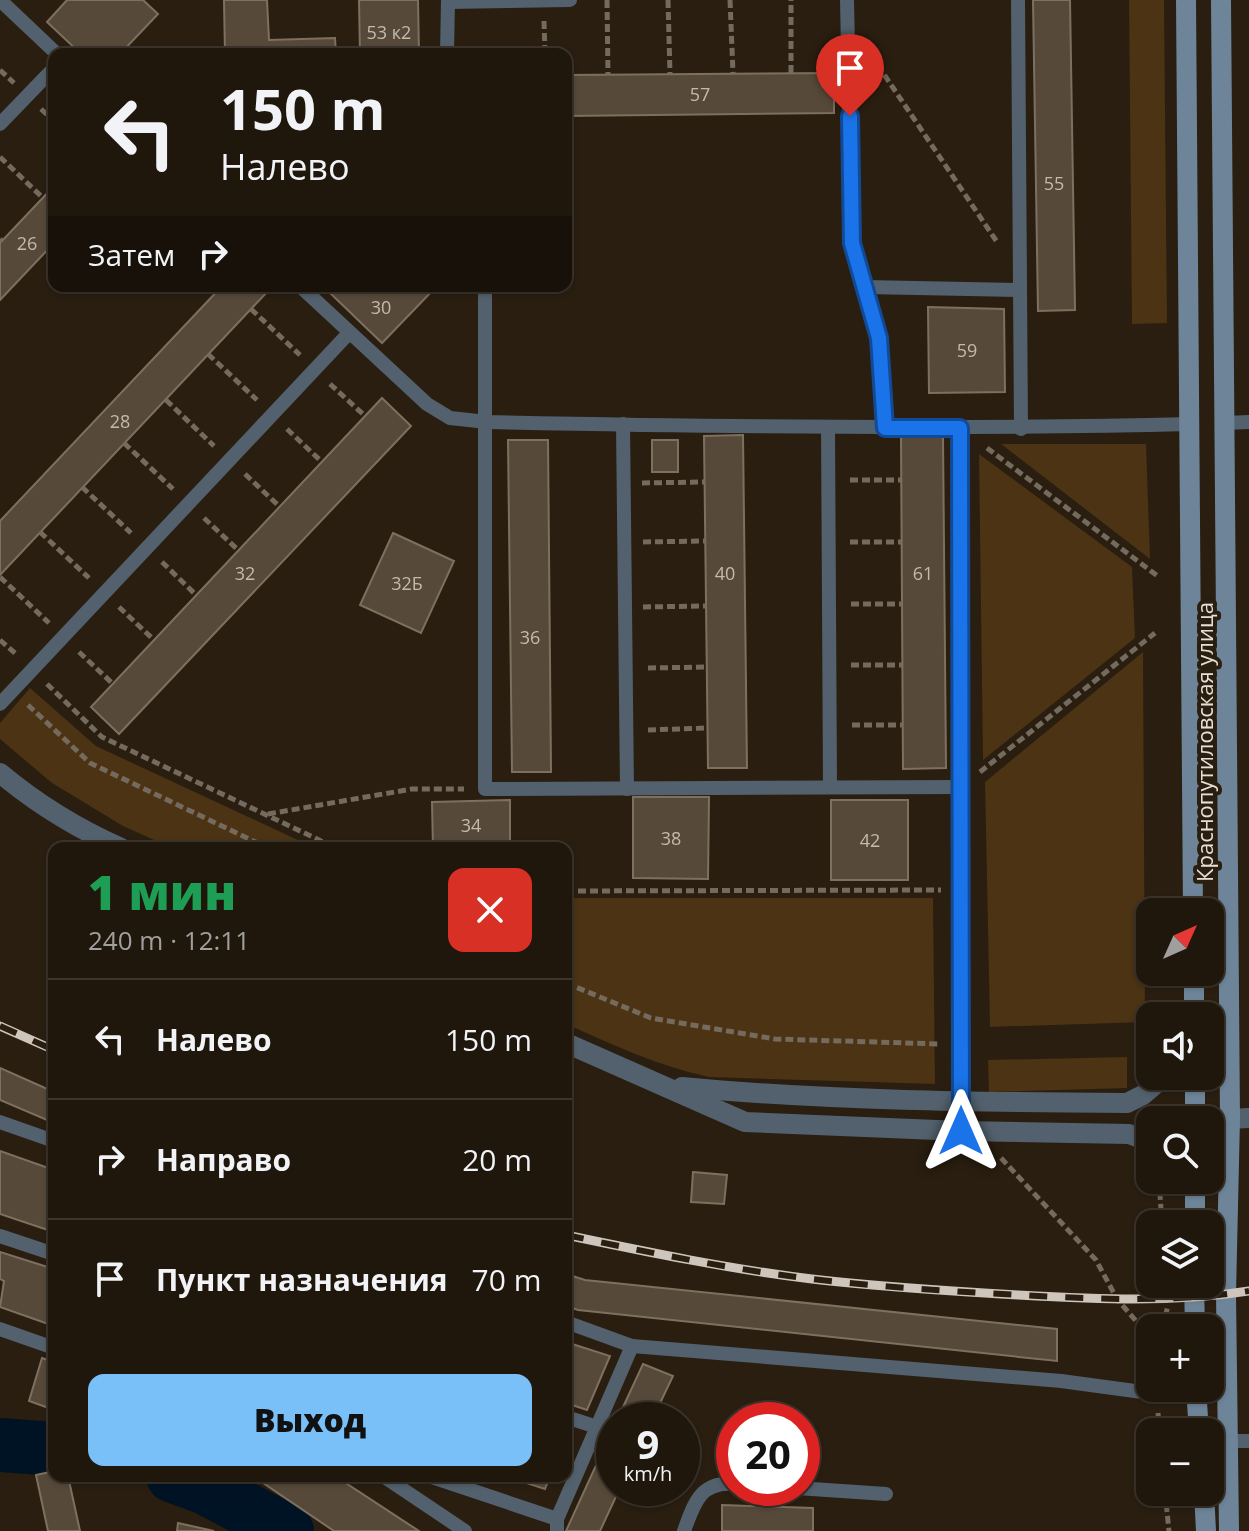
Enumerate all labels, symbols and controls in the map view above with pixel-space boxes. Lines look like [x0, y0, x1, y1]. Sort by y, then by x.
house number: 53 к2 [367, 20, 411, 44]
pin [816, 34, 884, 116]
icon: arrive [828, 46, 872, 90]
text: 150 m [220, 70, 386, 146]
icon: left [88, 80, 192, 184]
house number: 57 [690, 82, 710, 106]
text: Налево [220, 142, 350, 191]
house number: 55 [1044, 171, 1064, 195]
house number: 26 [17, 231, 37, 255]
icon: right [191, 232, 235, 276]
text: Затем [88, 234, 175, 275]
house number: 30 [371, 295, 391, 319]
house number: 59 [957, 338, 977, 362]
house number: 28 [110, 409, 130, 433]
house number: 32 [235, 561, 255, 585]
house number: 40 [715, 561, 735, 585]
house number: 61 [913, 561, 933, 585]
house number: 32Б [391, 571, 423, 595]
street label: Краснопутиловская улица [1189, 602, 1219, 882]
house number: 36 [520, 625, 540, 649]
house number: 34 [461, 813, 481, 837]
house number: 38 [661, 826, 681, 850]
house number: 42 [860, 828, 880, 852]
text: 1 мин [88, 859, 236, 924]
button: close [448, 868, 532, 952]
north arrow [1136, 898, 1224, 986]
map controls [1136, 898, 1224, 1506]
text: 240 m · 12:11 [88, 922, 250, 958]
button: sound [1136, 1002, 1224, 1090]
icon: left [88, 1017, 132, 1061]
text: Налево [156, 1019, 272, 1060]
text: 150 m [445, 1019, 532, 1060]
position arrow [919, 1089, 1003, 1173]
button: search [1136, 1106, 1224, 1194]
icon: right [88, 1137, 132, 1181]
text: Направо [156, 1139, 291, 1180]
text: 20 m [462, 1139, 532, 1180]
button: layers [1136, 1210, 1224, 1298]
icon: arrive [88, 1257, 132, 1301]
text: Пункт назначения [156, 1259, 448, 1300]
text: 70 m [472, 1259, 541, 1300]
button: + [1136, 1314, 1224, 1402]
button: Выход [88, 1374, 532, 1466]
speed limit sign: 20 [716, 1402, 820, 1506]
text: 9 [637, 1416, 659, 1471]
button: − [1136, 1418, 1224, 1506]
text: km/h [624, 1460, 672, 1487]

